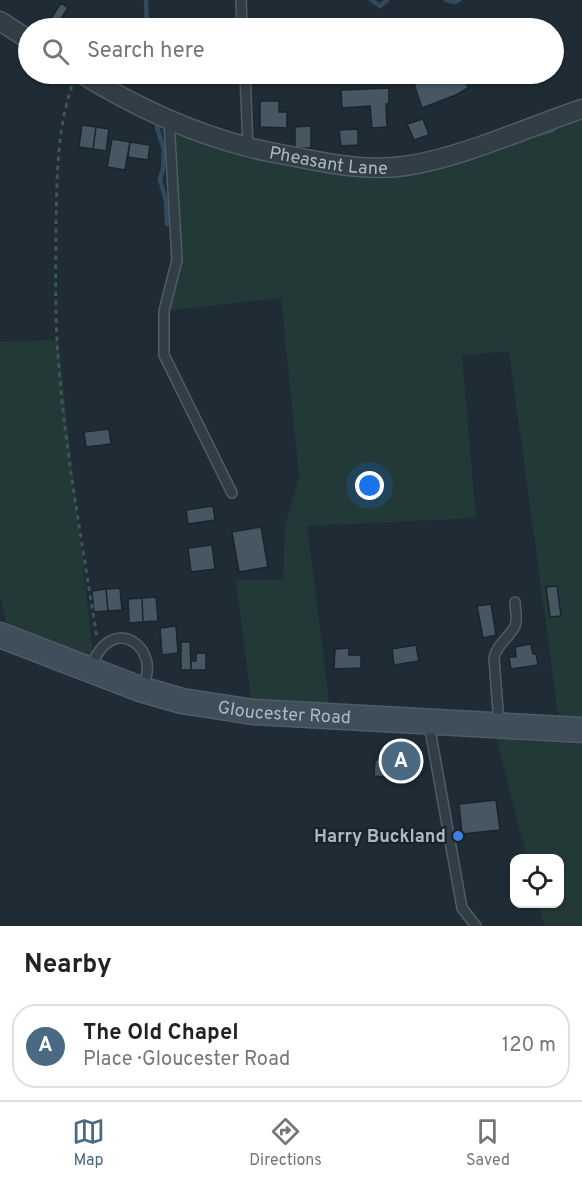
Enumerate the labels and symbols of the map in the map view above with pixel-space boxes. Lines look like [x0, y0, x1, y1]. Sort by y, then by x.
street label: Pheasant Lane [267, 142, 388, 181]
your location [355, 471, 384, 500]
street label: Gloucester Road [216, 697, 352, 730]
pin: A [382, 738, 420, 783]
place label: Harry Buckland [314, 826, 446, 849]
marker: Harry Buckland [451, 829, 465, 843]

